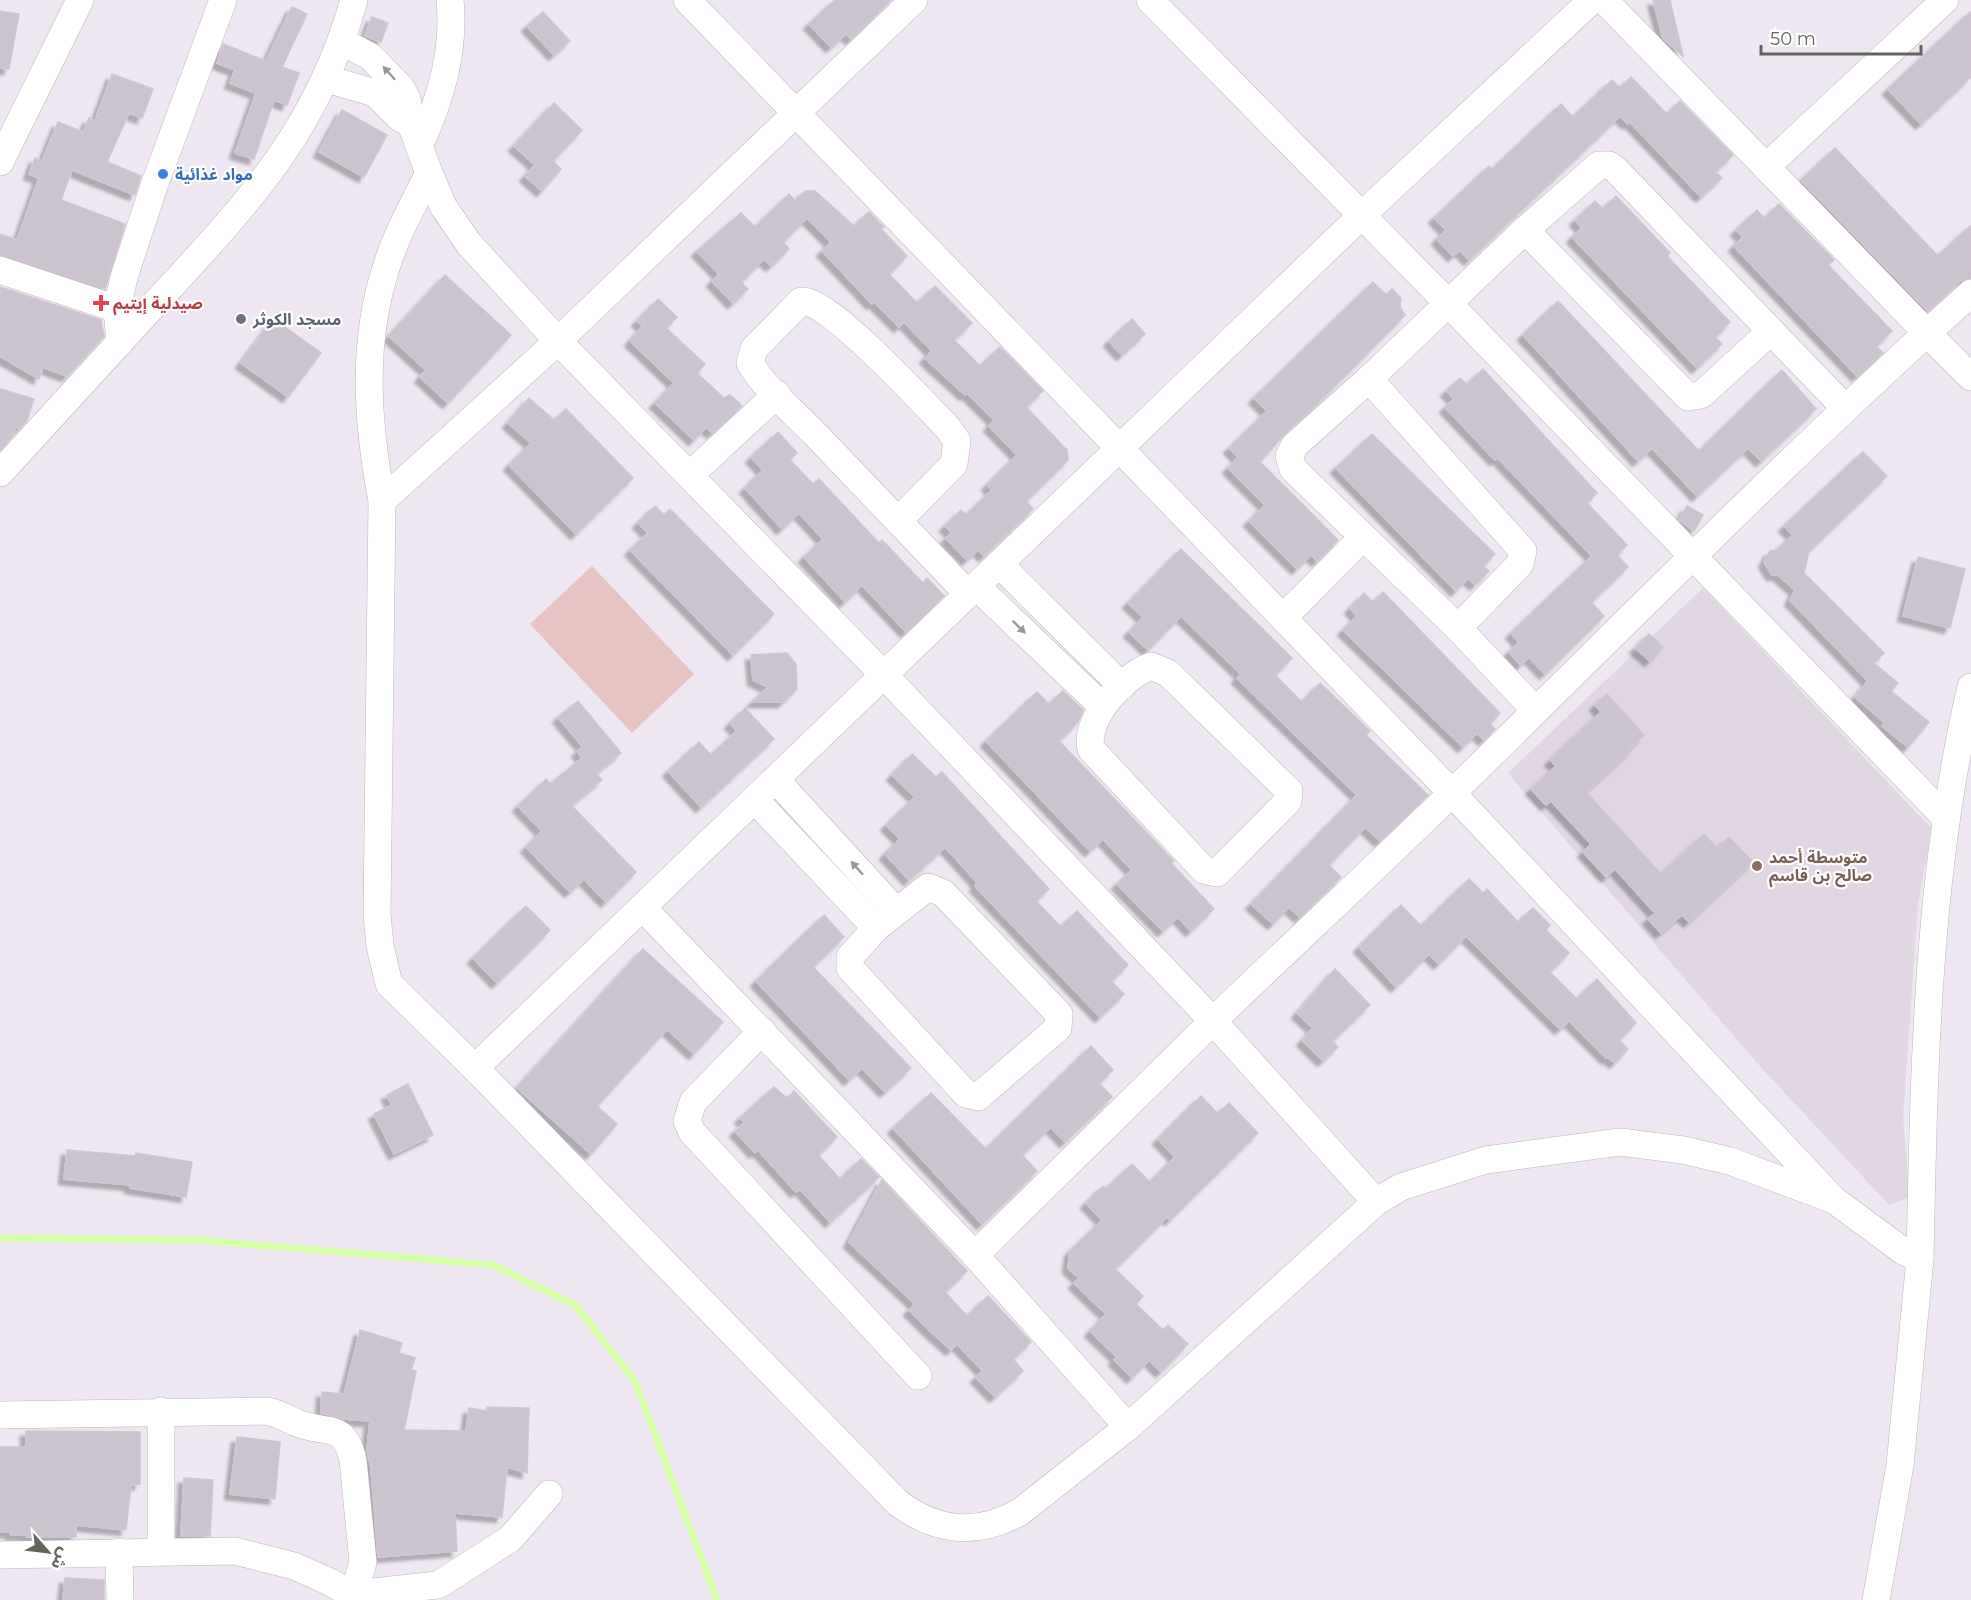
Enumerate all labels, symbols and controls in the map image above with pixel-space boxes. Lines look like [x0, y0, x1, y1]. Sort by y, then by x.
scale bar [1761, 18, 1922, 56]
text: 50 m [1770, 28, 1816, 50]
one-way arrow [382, 66, 396, 81]
place label: مواد غذائية [175, 165, 253, 184]
marker: مواد غذائية [156, 167, 170, 181]
place label: صيدلية إيتيم [113, 294, 203, 316]
marker: صيدلية إيتيم [94, 296, 108, 310]
place label: مسجد الكوثر [252, 310, 341, 329]
marker: مسجد الكوثر [234, 312, 248, 326]
one-way arrow [1011, 620, 1026, 634]
place label: متوسطة أحمد صالح بن قاسم [1769, 848, 1872, 888]
marker: متوسطة أحمد صالح بن قاسم [1750, 859, 1764, 873]
one-way arrow [851, 861, 864, 876]
north arrow [18, 1522, 78, 1582]
text: ش [47, 1545, 74, 1573]

